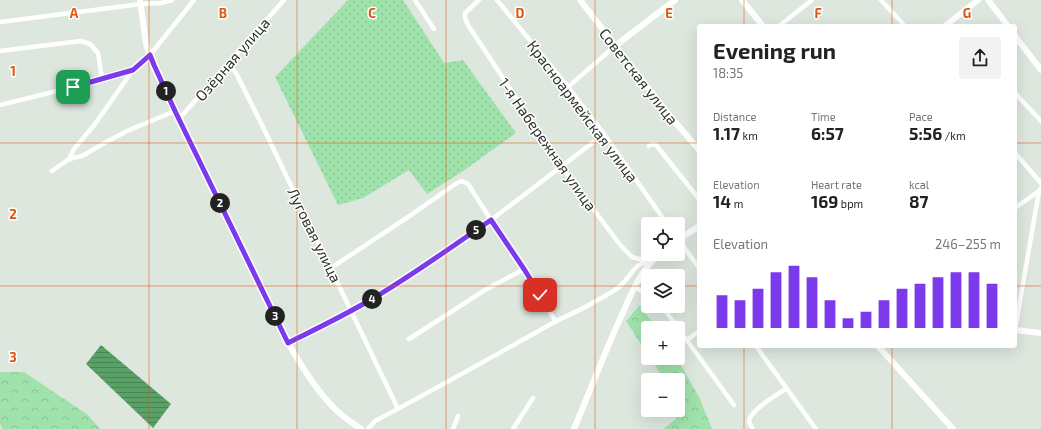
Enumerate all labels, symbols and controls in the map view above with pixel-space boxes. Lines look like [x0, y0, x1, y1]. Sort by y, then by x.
text: A [70, 5, 79, 21]
text: B [219, 5, 227, 21]
text: C [368, 5, 376, 21]
text: D [516, 5, 525, 21]
text: E [665, 5, 673, 21]
text: F [814, 5, 822, 21]
text: G [963, 5, 971, 21]
street label: Озёрная улица [191, 14, 274, 105]
street label: Советская улица [595, 24, 682, 128]
street label: Красноармейская улица [523, 37, 642, 186]
text: Evening run [713, 37, 836, 63]
button: share [959, 37, 1001, 79]
text: 1 [10, 63, 16, 79]
text: 18:35 [713, 65, 743, 81]
pin [56, 70, 90, 104]
street label: 1-я Набережная улица [494, 74, 601, 215]
icon: arrive [62, 76, 84, 98]
pin: 1 [156, 81, 176, 101]
text: 1 [164, 84, 168, 97]
text: Distance [713, 110, 756, 123]
text: Time [811, 110, 836, 123]
text: Pace [909, 110, 933, 123]
text: 1.17 [713, 123, 740, 143]
text: 6:57 [811, 123, 844, 143]
text: 5:56 [909, 123, 942, 143]
text: km [740, 129, 758, 142]
text: /km [942, 129, 966, 142]
text: Elevation [713, 178, 760, 191]
text: Heart rate [811, 178, 862, 191]
text: kcal [909, 178, 929, 191]
street label: Луговая улица [283, 185, 346, 286]
text: 14 [713, 191, 731, 211]
text: 169 [811, 191, 838, 211]
text: 87 [909, 191, 929, 211]
pin: 2 [210, 193, 230, 213]
text: 2 [217, 196, 223, 209]
text: m [731, 197, 743, 210]
text: bpm [838, 197, 863, 210]
text: 2 [9, 206, 17, 222]
map controls [641, 217, 685, 417]
button: locate [641, 217, 685, 261]
pin: 5 [466, 220, 486, 240]
text: 5 [473, 223, 479, 236]
text: Elevation [713, 236, 768, 252]
text: 246–255 m [935, 236, 1001, 252]
button: layers [641, 269, 685, 313]
pin [523, 278, 557, 312]
icon: check [529, 284, 551, 306]
pin: 4 [362, 289, 382, 309]
text: 4 [368, 292, 376, 305]
pin: 3 [265, 306, 285, 326]
text: 3 [272, 309, 278, 322]
button: + [641, 321, 685, 365]
text: 3 [9, 349, 17, 365]
button: − [641, 373, 685, 417]

